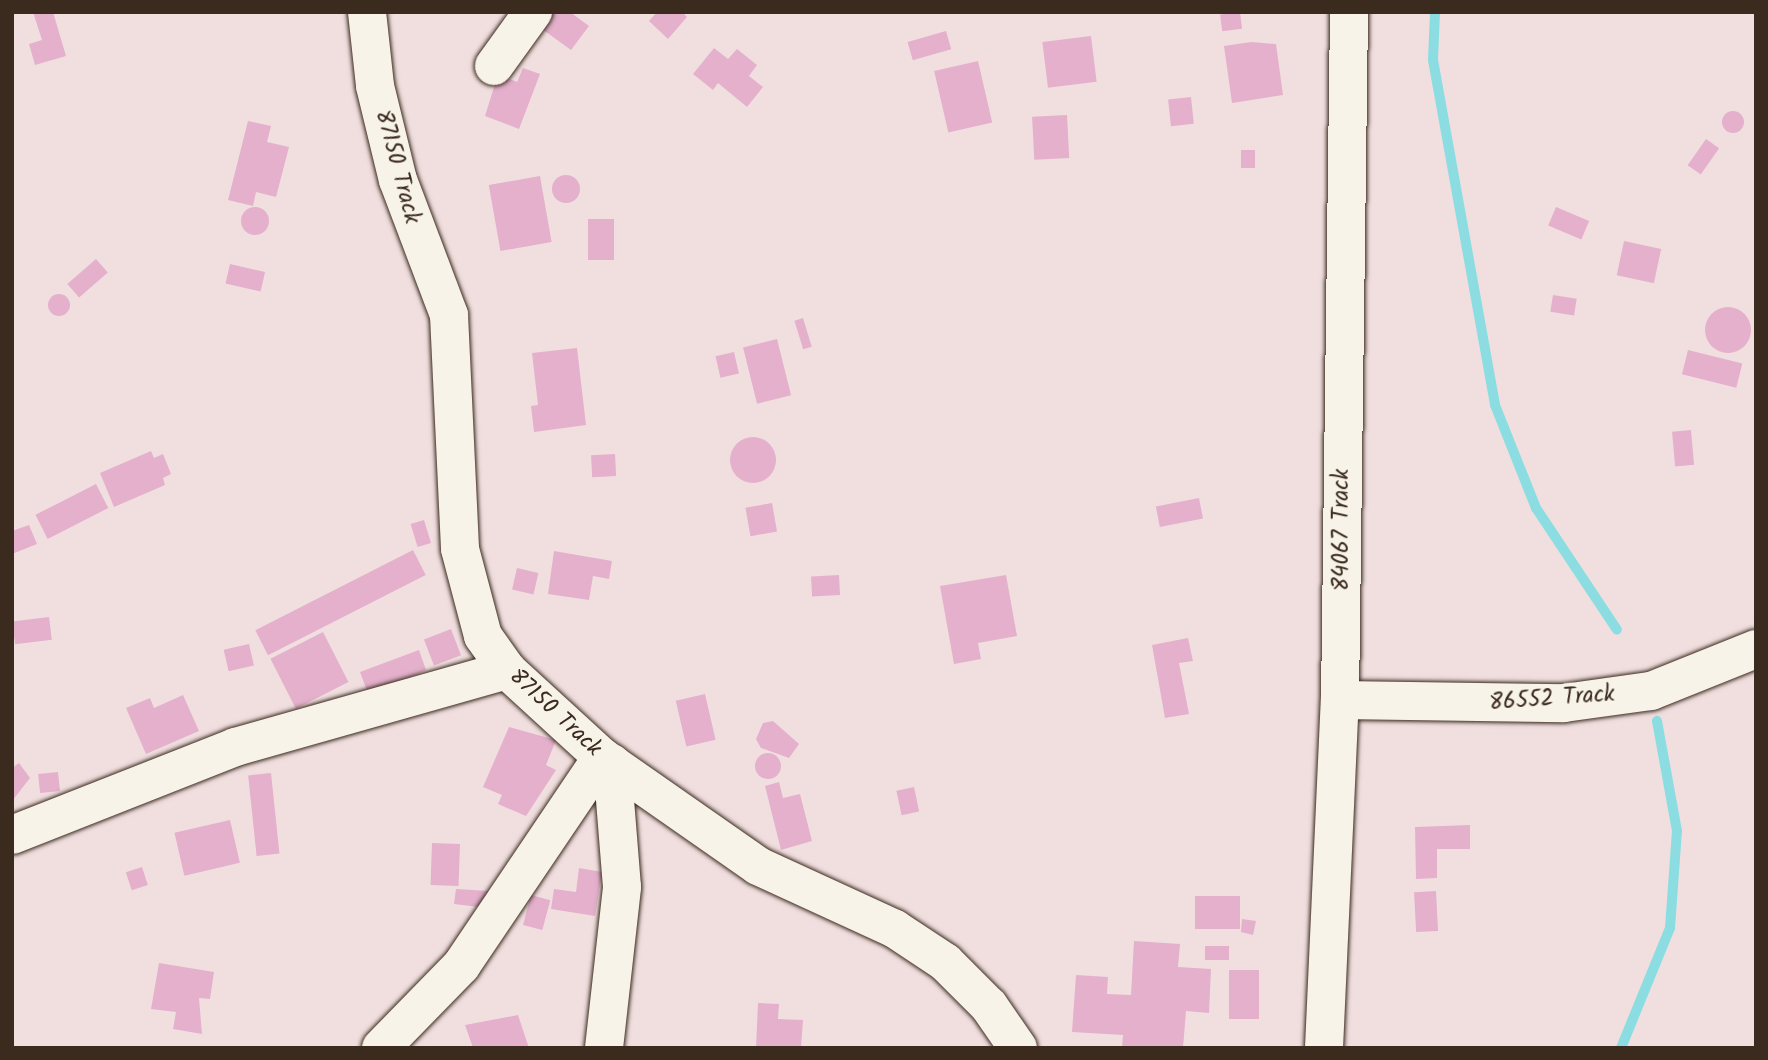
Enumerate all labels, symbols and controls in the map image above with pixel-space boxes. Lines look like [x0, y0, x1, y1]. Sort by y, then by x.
street label: 87150 Track [369, 107, 425, 227]
street label: 84067 Track [1328, 469, 1356, 591]
street label: 87150 Track [503, 663, 607, 763]
street label: 86552 Track [1488, 681, 1616, 717]

